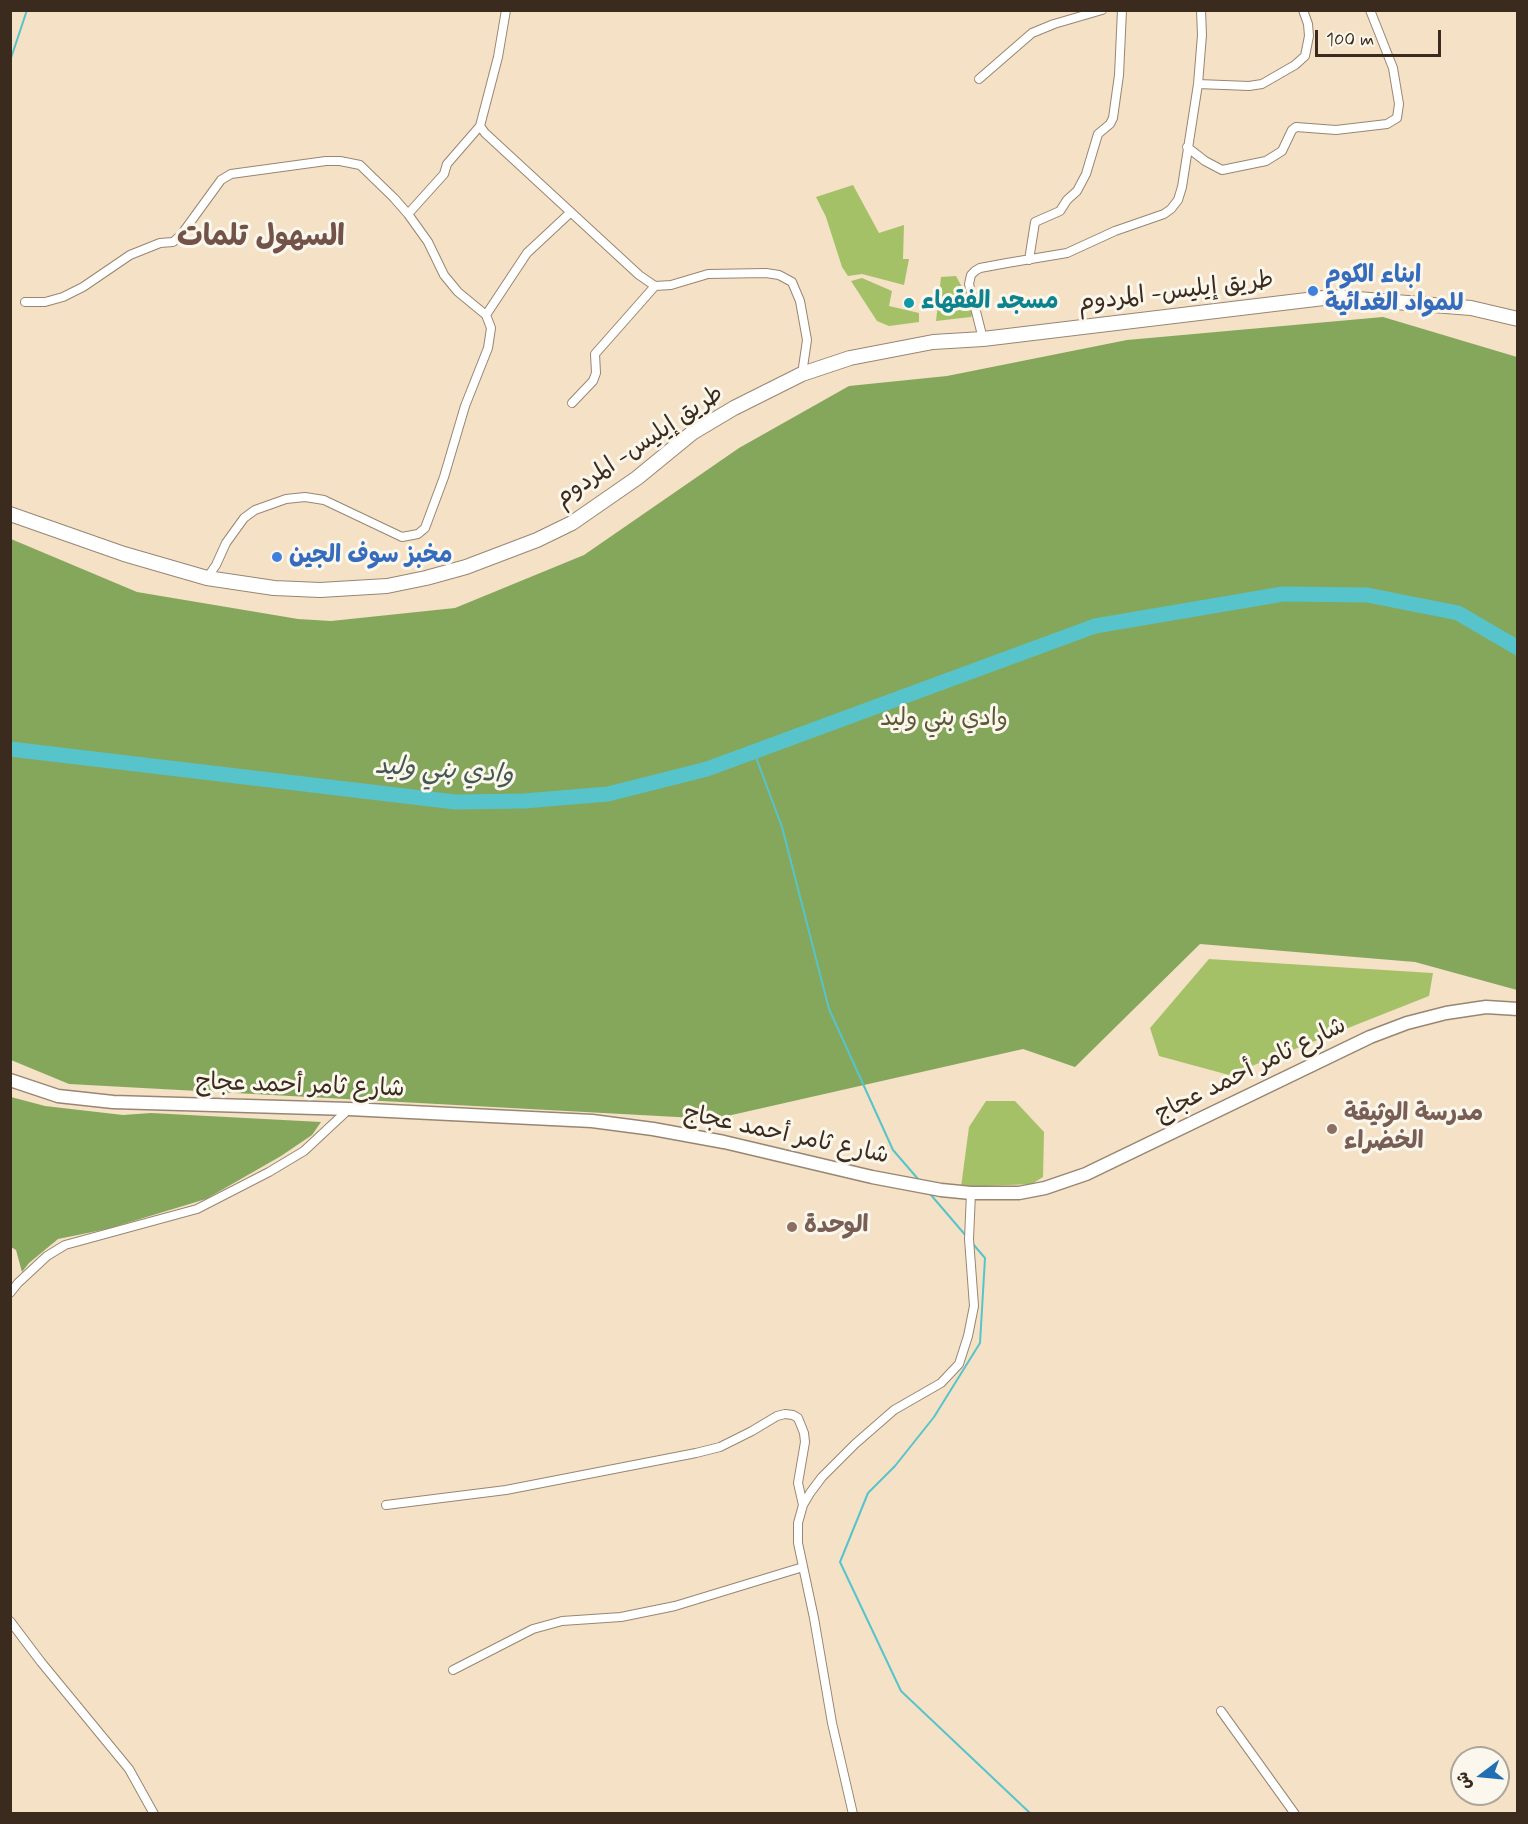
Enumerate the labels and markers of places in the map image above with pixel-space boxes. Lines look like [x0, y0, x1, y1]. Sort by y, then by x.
place label: ابناء الكوم للمواد الغدائية [1325, 263, 1463, 319]
marker: ابناء الكوم للمواد الغدائية [1306, 284, 1320, 298]
place label: مسجد الفقهاء [921, 289, 1058, 317]
marker: مسجد الفقهاء [902, 296, 916, 310]
place label: مخبز سوف الجين [289, 543, 453, 571]
marker: مخبز سوف الجين [270, 550, 284, 564]
place label: مدرسة الوثيقة الخضراء [1344, 1101, 1483, 1157]
marker: مدرسة الوثيقة الخضراء [1325, 1122, 1339, 1136]
place label: الوحدة [804, 1213, 869, 1241]
marker: الوحدة [785, 1220, 799, 1234]

